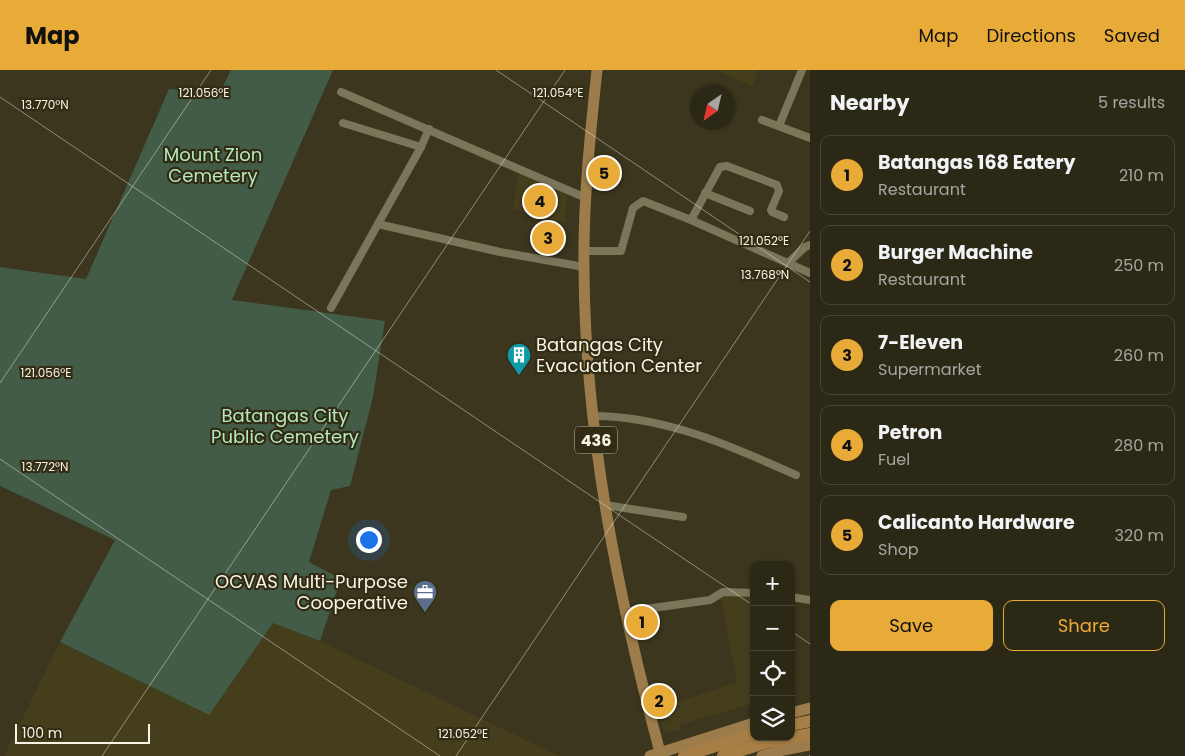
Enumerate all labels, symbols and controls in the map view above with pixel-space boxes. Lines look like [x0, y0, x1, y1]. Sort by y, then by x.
text: Map [25, 19, 80, 52]
text: Map [919, 23, 958, 48]
text: Directions [986, 23, 1076, 48]
text: Saved [1104, 23, 1160, 48]
text: 121.056°E [179, 84, 229, 101]
text: 121.054°E [533, 84, 583, 101]
north arrow [690, 85, 735, 130]
text: Nearby [830, 88, 910, 117]
text: 5 results [1098, 91, 1165, 114]
text: 13.770°N [21, 96, 69, 113]
park label: Mount Zion Cemetery [164, 142, 262, 188]
text: Batangas 168 Eatery [878, 149, 1076, 176]
pin: 5 [588, 154, 620, 192]
text: 1 [844, 164, 850, 187]
text: 210 m [1119, 164, 1164, 187]
text: Restaurant [878, 178, 966, 201]
pin: 4 [524, 182, 556, 220]
pin: 3 [532, 219, 564, 257]
text: 121.052°E [739, 232, 789, 249]
text: Burger Machine [878, 239, 1033, 266]
text: 2 [842, 254, 852, 277]
text: 250 m [1114, 254, 1164, 277]
text: 13.768°N [741, 266, 789, 283]
text: Restaurant [878, 268, 966, 291]
text: 7-Eleven [878, 329, 963, 356]
place label: Batangas City Evacuation Center [536, 332, 702, 378]
building icon: Batangas City Evacuation Center [506, 342, 532, 376]
text: 3 [842, 344, 852, 367]
text: 260 m [1114, 344, 1164, 367]
text: Supermarket [878, 358, 982, 381]
text: 121.056°E [21, 364, 71, 381]
park label: Batangas City Public Cemetery [211, 403, 359, 449]
text: Petron [878, 419, 942, 446]
road number: 436 [575, 426, 617, 454]
text: 4 [842, 434, 852, 457]
text: 280 m [1114, 434, 1164, 457]
text: Fuel [878, 448, 910, 471]
text: 13.772°N [22, 458, 68, 475]
text: Calicanto Hardware [878, 509, 1075, 536]
text: 5 [842, 524, 852, 547]
text: 320 m [1115, 524, 1164, 547]
your location [356, 527, 382, 553]
text: Shop [878, 538, 919, 561]
map controls [750, 561, 795, 741]
button: + [750, 561, 795, 606]
place label: OCVAS Multi-Purpose Cooperative [215, 569, 408, 615]
office icon: OCVAS Multi-Purpose Cooperative [412, 579, 438, 613]
button: Save [830, 600, 993, 651]
button: Share [1003, 600, 1165, 651]
pin: 1 [626, 603, 658, 641]
button: − [750, 606, 795, 651]
button: locate [750, 651, 795, 696]
pin: 2 [643, 682, 675, 720]
button: layers [750, 696, 795, 741]
scale bar [15, 721, 150, 744]
text: 100 m [22, 723, 62, 743]
text: 121.052°E [438, 725, 488, 742]

